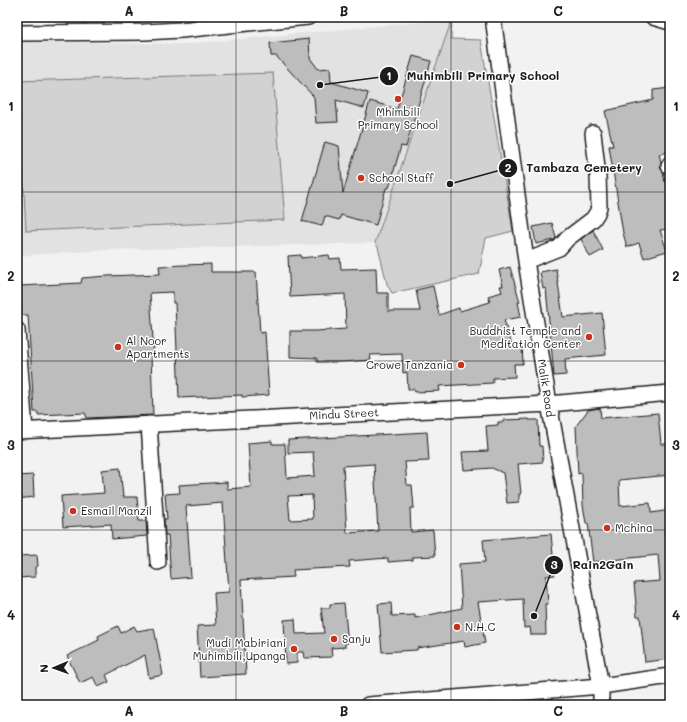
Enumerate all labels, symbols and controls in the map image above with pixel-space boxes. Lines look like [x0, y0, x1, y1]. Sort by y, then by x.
text: A [124, 2, 134, 19]
text: B [340, 2, 349, 19]
text: C [553, 2, 563, 19]
callout: Muhimbili Primary School [379, 64, 567, 88]
text: 1 [386, 67, 392, 83]
text: Muhimbili Primary School [407, 67, 559, 83]
marker: Mhimbili Primary School [393, 94, 403, 104]
text: 1 [8, 97, 14, 114]
text: 1 [673, 97, 679, 114]
place label: Mhimbili Primary School [358, 104, 438, 132]
callout: Tambaza Cemetery [498, 156, 649, 180]
text: 2 [505, 159, 512, 175]
text: Tambaza Cemetery [526, 159, 642, 175]
place label: School Staff [369, 170, 434, 185]
marker: School Staff [356, 173, 366, 183]
text: 2 [7, 267, 15, 284]
text: 2 [672, 267, 680, 284]
place label: Buddhist Temple and Meditation Center [469, 323, 581, 351]
marker: Buddhist Temple and Meditation Center [584, 332, 594, 342]
place label: Al Noor Apartments [126, 333, 189, 361]
marker: Al Noor Apartments [113, 342, 123, 352]
place label: Crowe Tanzania [366, 357, 453, 372]
street label: Malik Road [535, 358, 558, 418]
marker: Crowe Tanzania [456, 360, 466, 370]
street label: Mindu Street [309, 404, 379, 423]
text: 3 [7, 436, 15, 453]
text: 3 [672, 436, 680, 453]
place label: Esmail Manzil [81, 503, 152, 518]
marker: Esmail Manzil [68, 506, 78, 516]
place label: Mchina [615, 520, 653, 535]
marker: Mchina [602, 523, 612, 533]
callout: Rain2Gain [544, 553, 641, 577]
text: 3 [550, 556, 558, 572]
text: Rain2Gain [573, 556, 634, 572]
text: 4 [7, 606, 15, 623]
text: 4 [672, 606, 680, 623]
place label: N.H.C [465, 619, 495, 634]
marker: N.H.C [452, 622, 462, 632]
place label: Sanju [342, 631, 371, 646]
marker: Sanju [329, 634, 339, 644]
place label: Mudi Mabiriani Muhimbili,Upanga [193, 635, 286, 663]
marker: Mudi Mabiriani Muhimbili,Upanga [289, 644, 299, 654]
north arrow [34, 648, 74, 688]
text: N [36, 664, 51, 673]
text: A [124, 702, 134, 719]
text: B [340, 702, 349, 719]
text: C [553, 702, 563, 719]

